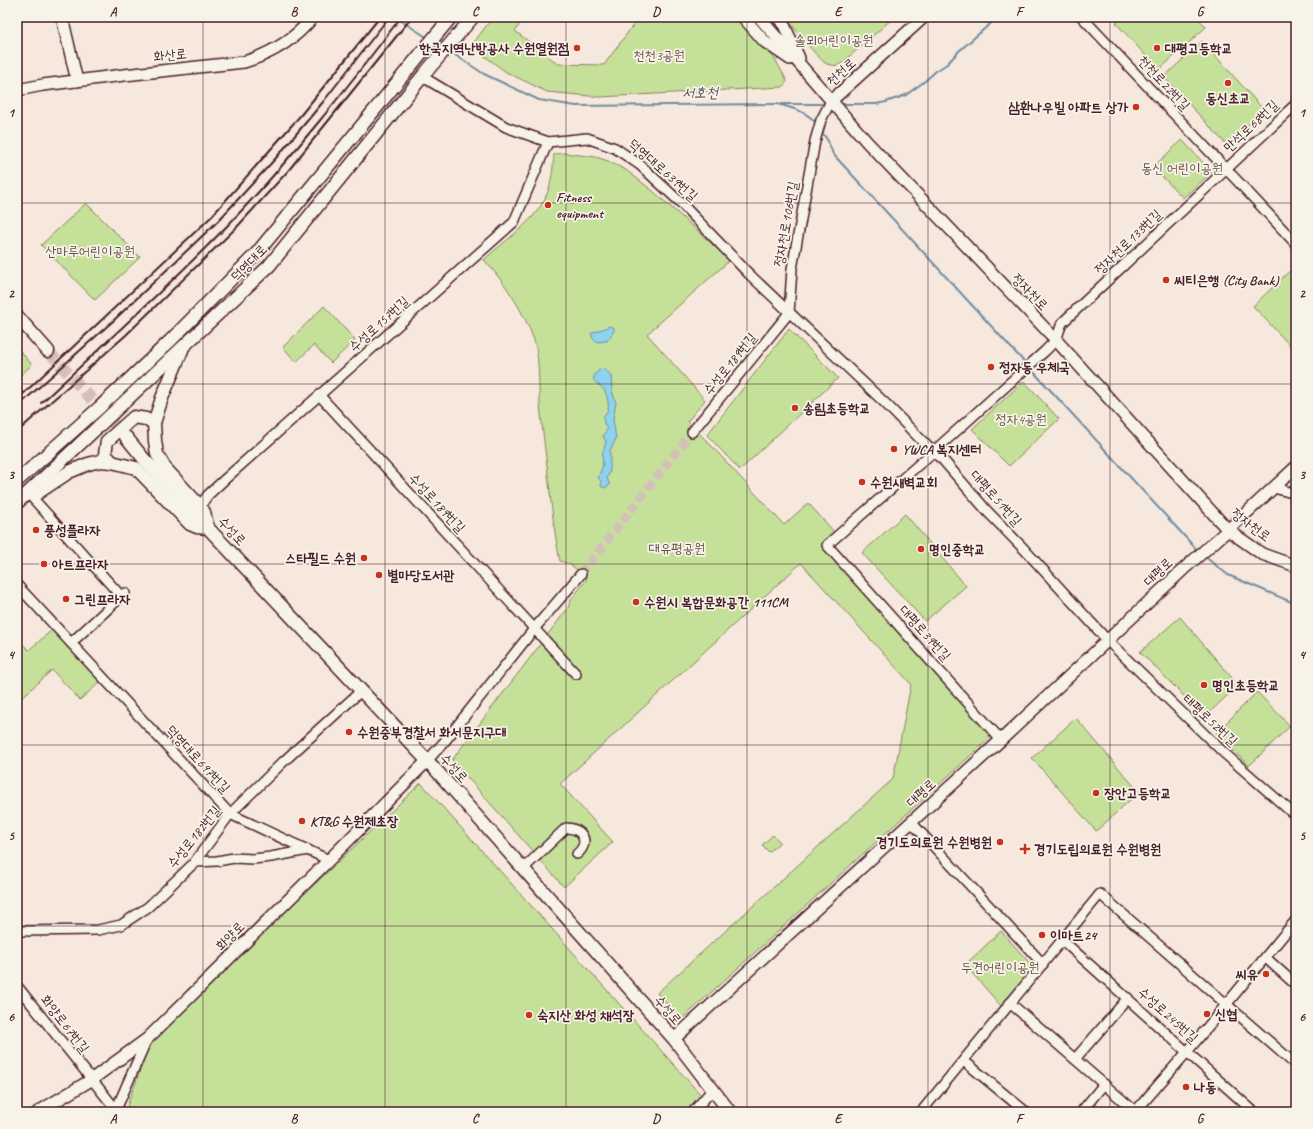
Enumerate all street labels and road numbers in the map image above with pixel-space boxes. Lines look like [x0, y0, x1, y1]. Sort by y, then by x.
street label: 화산로 [152, 45, 188, 65]
street label: 천천로22번길 [1134, 52, 1194, 115]
street label: 천천로 [823, 54, 859, 90]
street label: 만석로68번길 [1220, 96, 1283, 156]
street label: 덕영대로639번길 [625, 135, 702, 205]
street label: 정자천로106번길 [770, 179, 802, 268]
street label: 정자천로133번길 [1091, 205, 1166, 278]
street label: 덕영대로 [227, 241, 271, 285]
street label: 정자천로 [1008, 270, 1052, 314]
street label: 수성로157번길 [345, 292, 413, 355]
street label: 수성로189번길 [700, 329, 761, 399]
street label: 대평로51번길 [967, 467, 1026, 530]
street label: 수성로189번길 [405, 470, 469, 537]
street label: 정자천로 [1228, 505, 1274, 545]
street label: 수성로 [214, 513, 250, 549]
street label: 대평로 [1140, 554, 1176, 590]
street label: 대평로39번길 [896, 602, 955, 665]
street label: 태평로52번길 [1179, 690, 1242, 750]
street label: 덕영대로697번길 [162, 722, 234, 797]
street label: 수성로 [436, 750, 472, 786]
street label: 대평로 [903, 775, 939, 811]
street label: 수성로182번길 [164, 802, 225, 872]
street label: 화양로 [212, 918, 248, 954]
street label: 수성로245번길 [1134, 984, 1202, 1047]
street label: 화양로67번길 [37, 992, 93, 1057]
street label: 수성로 [650, 992, 686, 1028]

